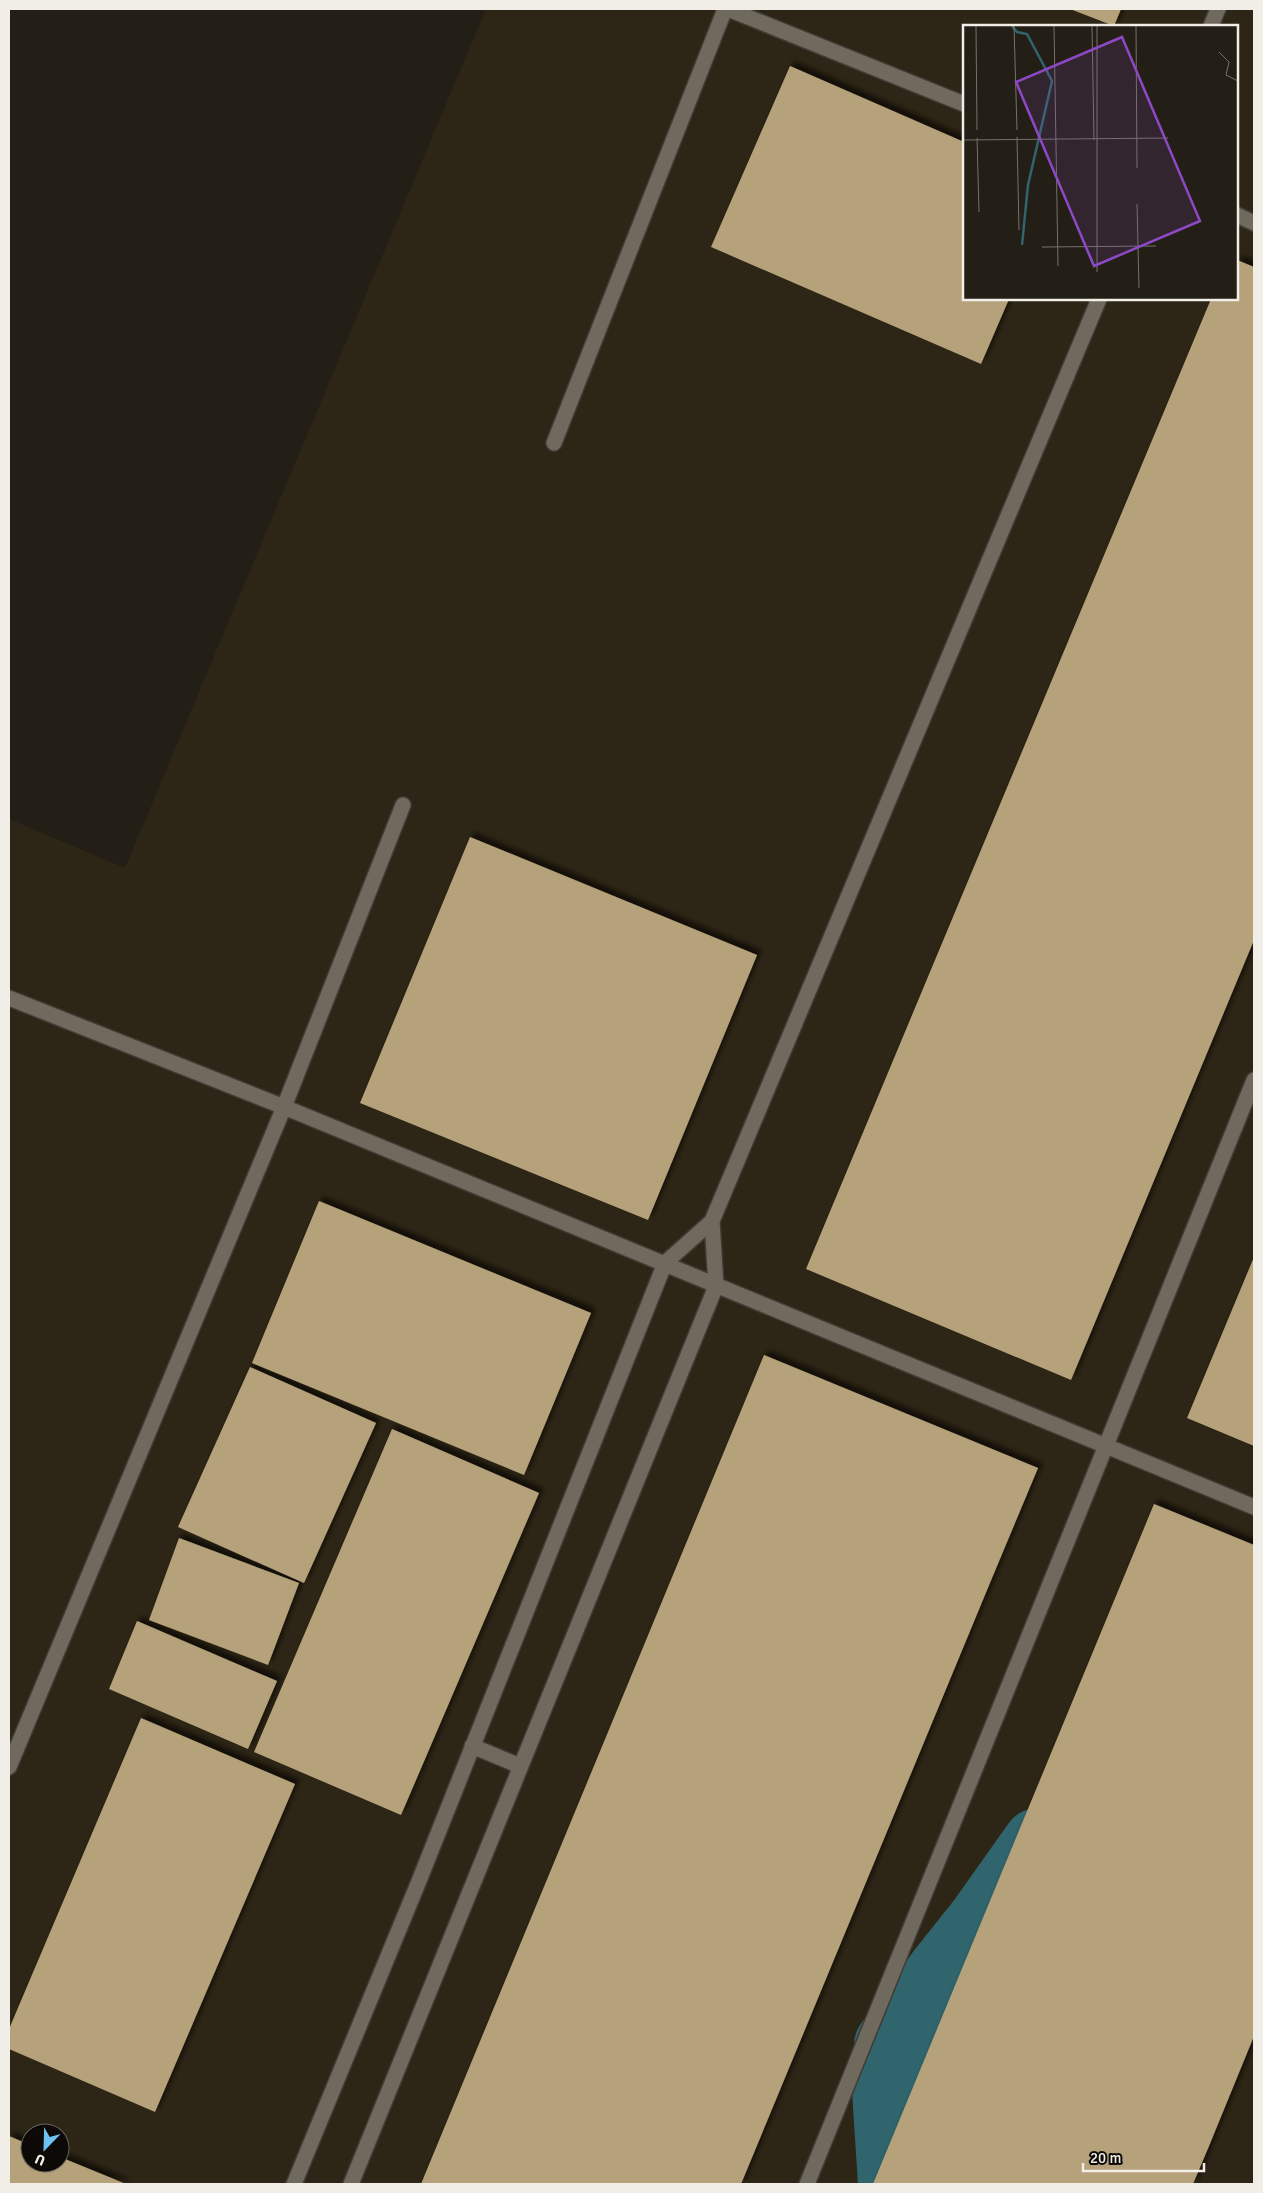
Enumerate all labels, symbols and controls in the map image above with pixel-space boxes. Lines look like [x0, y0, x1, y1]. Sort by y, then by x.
inset map [963, 25, 1238, 300]
north arrow [20, 2123, 70, 2173]
scale bar [1083, 2140, 1204, 2172]
text: 20 m [1090, 2149, 1121, 2167]
text: U [32, 2150, 48, 2169]

